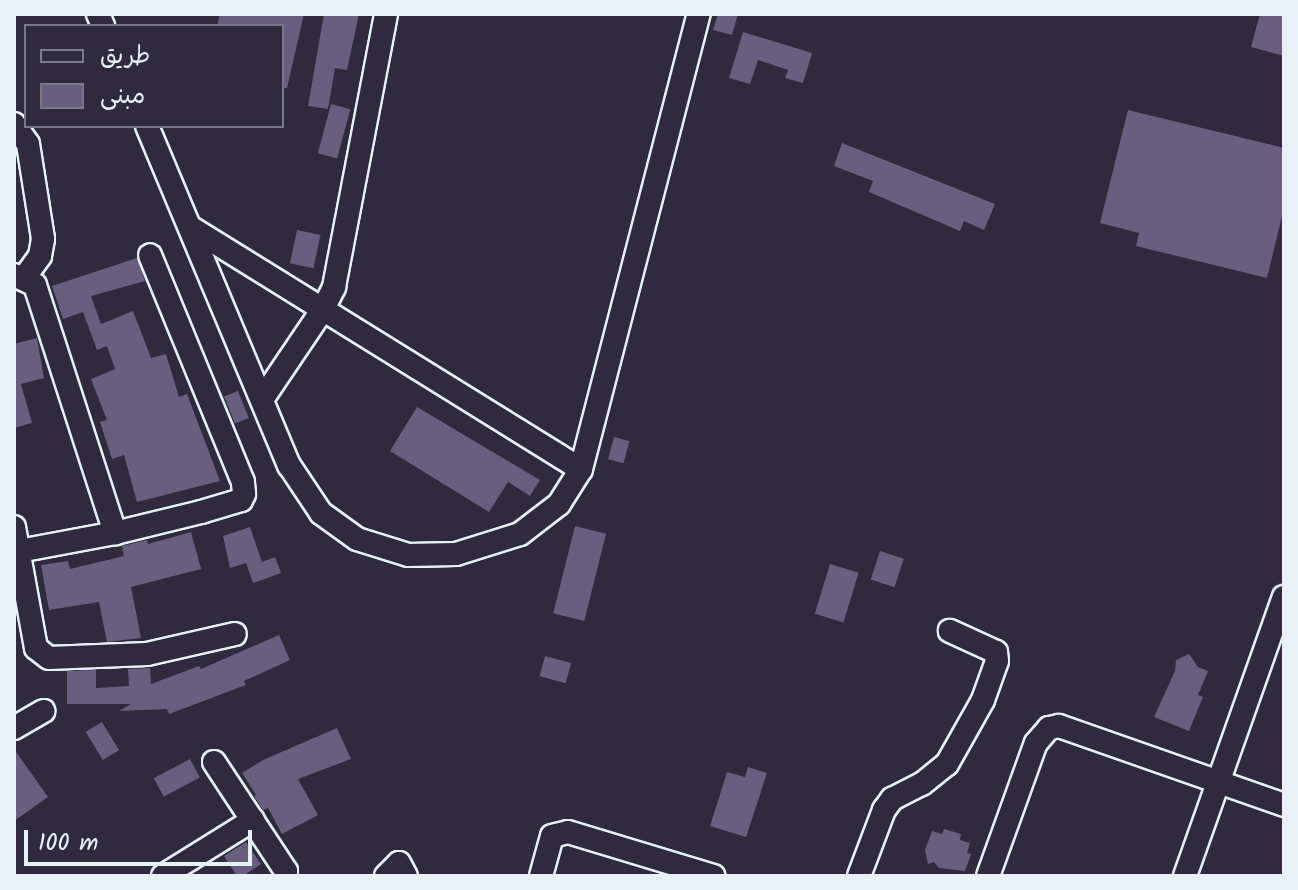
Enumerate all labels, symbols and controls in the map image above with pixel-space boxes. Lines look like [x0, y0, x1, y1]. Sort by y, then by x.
legend [24, 24, 284, 128]
text: طريق [100, 37, 150, 76]
text: مبنى [100, 77, 145, 116]
scale bar [28, 814, 256, 864]
text: 100 m [38, 824, 98, 863]

